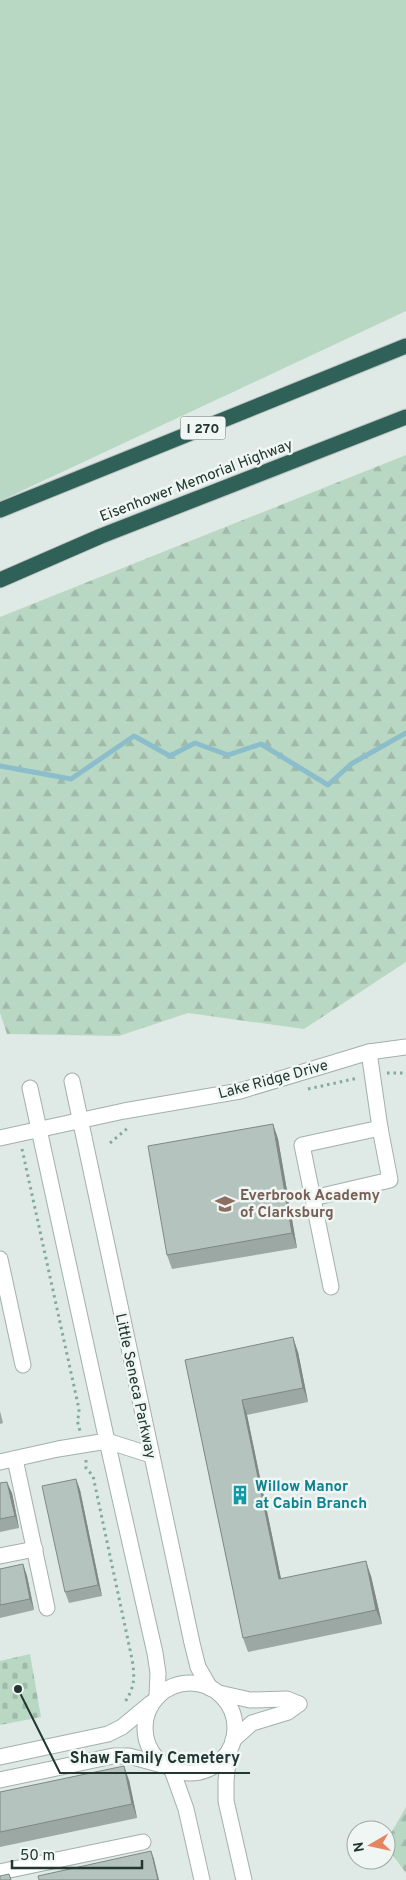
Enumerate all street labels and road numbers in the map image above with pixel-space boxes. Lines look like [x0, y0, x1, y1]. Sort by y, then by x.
road number: I 270 [180, 416, 226, 439]
street label: Eisenhower Memorial Highway [97, 436, 296, 527]
street label: Lake Ridge Drive [216, 1057, 330, 1104]
street label: Little Seneca Parkway [110, 1312, 159, 1461]

